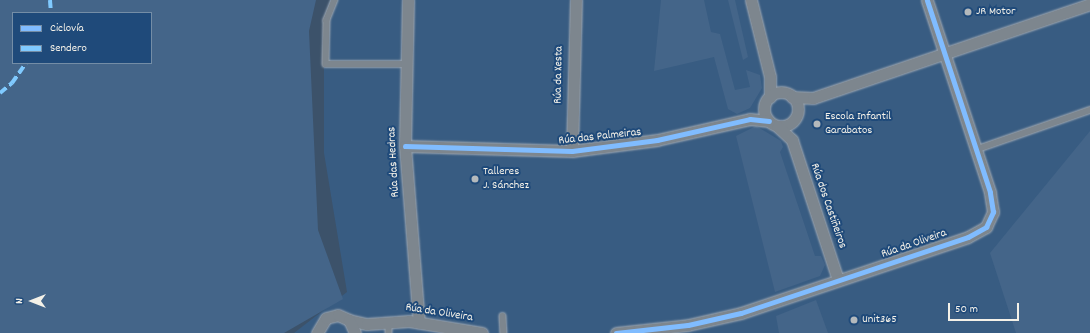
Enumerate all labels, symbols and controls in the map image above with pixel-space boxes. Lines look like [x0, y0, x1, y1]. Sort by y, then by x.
place label: JR Motor [976, 5, 1016, 19]
marker: JR Motor [963, 7, 973, 17]
legend [12, 12, 152, 64]
text: Ciclovía [50, 20, 84, 37]
text: Sendero [50, 40, 87, 57]
street label: Rúa da Xesta [551, 46, 567, 104]
place label: Escola Infantil Garabatos [825, 110, 891, 138]
marker: Escola Infantil Garabatos [812, 119, 822, 129]
street label: Rúa das Palmeiras [558, 125, 642, 149]
street label: Rúa das Hedras [385, 126, 403, 198]
street label: Rúa dos Castiñeiros [807, 161, 849, 251]
place label: Talleres J. Sánchez [483, 165, 529, 193]
marker: Talleres J. Sánchez [470, 174, 480, 184]
street label: Rúa da Oliveira [880, 226, 948, 262]
north arrow [12, 281, 52, 321]
scale bar [950, 295, 1021, 321]
text: N [12, 298, 28, 304]
street label: Rúa da Oliveira [404, 301, 474, 325]
text: 50 m [955, 301, 978, 318]
place label: Unit365 [862, 313, 897, 327]
marker: Unit365 [849, 315, 859, 325]

